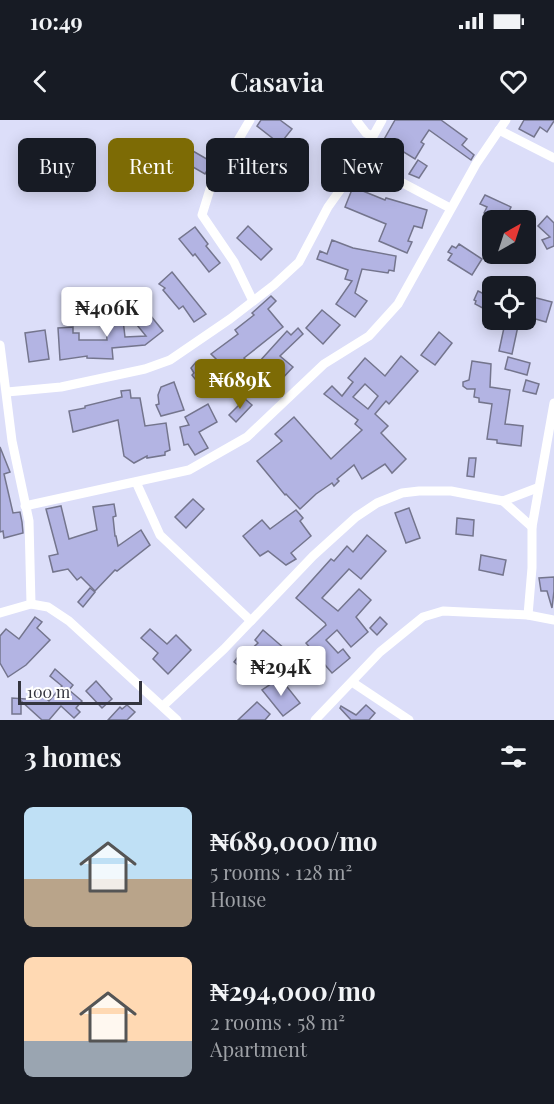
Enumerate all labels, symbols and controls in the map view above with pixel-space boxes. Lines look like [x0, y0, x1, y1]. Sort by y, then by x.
text: 10:49 [30, 6, 83, 36]
text: Casavia [230, 63, 324, 99]
icon: back [24, 65, 57, 98]
icon: heart [497, 65, 530, 98]
chip: Buy [18, 138, 96, 192]
chip: Rent [108, 138, 194, 192]
chip: Filters [206, 138, 309, 192]
chip: New [321, 138, 404, 192]
north arrow [482, 210, 536, 264]
map controls [482, 210, 536, 330]
button: locate [482, 276, 536, 330]
pin: ₦406K [65, 287, 149, 338]
text: ₦406K [75, 293, 139, 320]
pin: ₦689K [198, 359, 282, 410]
text: ₦689K [209, 365, 271, 392]
pin: ₦294K [239, 646, 323, 697]
text: ₦294K [251, 652, 311, 679]
scale bar [18, 678, 142, 706]
text: 100 m [27, 681, 70, 702]
text: 3 homes [24, 739, 121, 774]
icon: filters [497, 740, 530, 773]
text: ₦689,000/mo [210, 823, 377, 858]
icon: home [72, 831, 144, 903]
text: 5 rooms · 128 m² [210, 858, 352, 885]
text: House [210, 885, 266, 912]
text: ₦294,000/mo [210, 973, 376, 1008]
icon: home [72, 981, 144, 1053]
text: 2 rooms · 58 m² [210, 1008, 345, 1035]
text: Apartment [210, 1035, 307, 1062]

